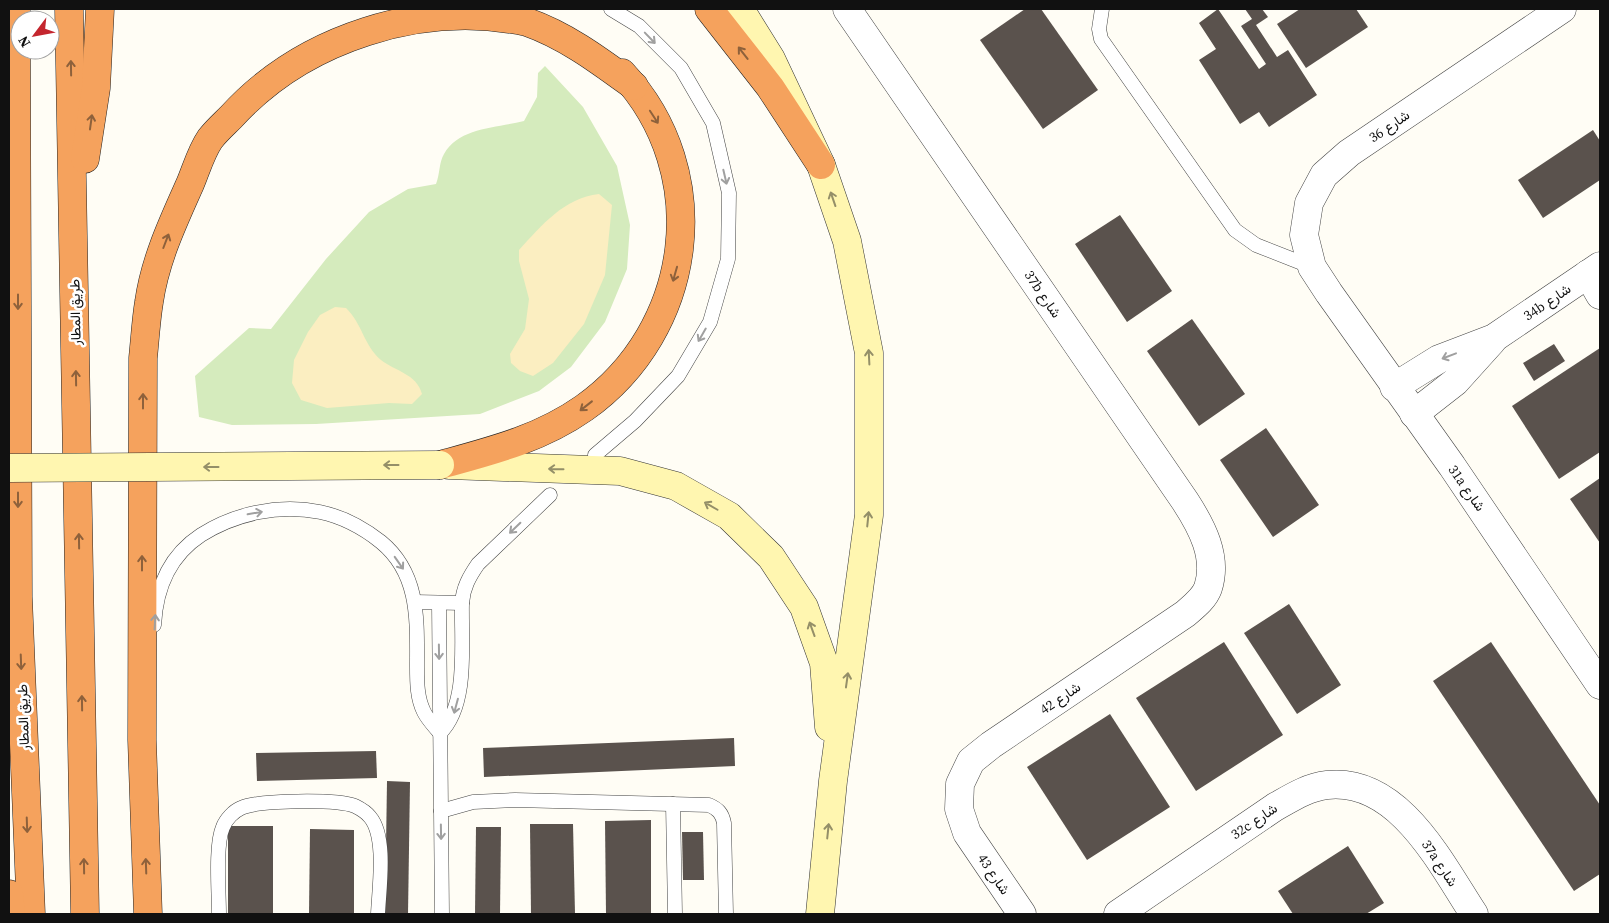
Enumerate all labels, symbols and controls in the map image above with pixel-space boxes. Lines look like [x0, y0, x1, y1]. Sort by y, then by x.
north arrow [10, 10, 60, 60]
one-way arrow [644, 31, 656, 44]
text: N [13, 32, 35, 52]
one-way arrow [738, 47, 749, 60]
one-way arrow [66, 60, 75, 76]
street label: شارع 36 [1365, 105, 1414, 148]
one-way arrow [649, 110, 659, 124]
one-way arrow [86, 114, 96, 130]
one-way arrow [721, 169, 730, 185]
one-way arrow [827, 191, 837, 207]
one-way arrow [162, 234, 171, 249]
one-way arrow [670, 266, 680, 282]
street label: 37b شارع [1019, 266, 1066, 322]
street label: طريق المطار [64, 279, 86, 346]
street label: 34b شارع [1519, 279, 1575, 326]
one-way arrow [13, 294, 23, 310]
one-way arrow [697, 327, 706, 342]
one-way arrow [864, 349, 873, 365]
one-way arrow [1442, 352, 1457, 361]
one-way arrow [72, 370, 81, 386]
one-way arrow [138, 393, 148, 409]
one-way arrow [580, 400, 593, 411]
one-way arrow [384, 460, 400, 470]
street label: 31a شارع [1443, 461, 1490, 516]
one-way arrow [204, 462, 220, 472]
one-way arrow [549, 464, 565, 474]
one-way arrow [13, 492, 23, 508]
one-way arrow [704, 501, 719, 511]
one-way arrow [246, 508, 262, 518]
one-way arrow [864, 512, 873, 528]
one-way arrow [510, 522, 522, 534]
one-way arrow [74, 533, 84, 549]
one-way arrow [137, 555, 147, 572]
one-way arrow [394, 555, 404, 569]
one-way arrow [150, 615, 159, 631]
one-way arrow [807, 622, 816, 637]
one-way arrow [434, 643, 444, 659]
one-way arrow [16, 654, 26, 670]
one-way arrow [842, 673, 852, 689]
street label: شارع 42 [1036, 677, 1085, 720]
street label: طريق المطار [12, 684, 34, 751]
one-way arrow [77, 695, 86, 711]
one-way arrow [451, 697, 460, 713]
street label: 32c شارع [1227, 798, 1282, 845]
one-way arrow [22, 816, 32, 833]
one-way arrow [436, 823, 446, 839]
one-way arrow [823, 823, 833, 839]
street label: 37a شارع [1416, 836, 1463, 891]
street label: شارع 43 [972, 850, 1015, 899]
one-way arrow [79, 858, 89, 874]
one-way arrow [141, 858, 151, 874]

